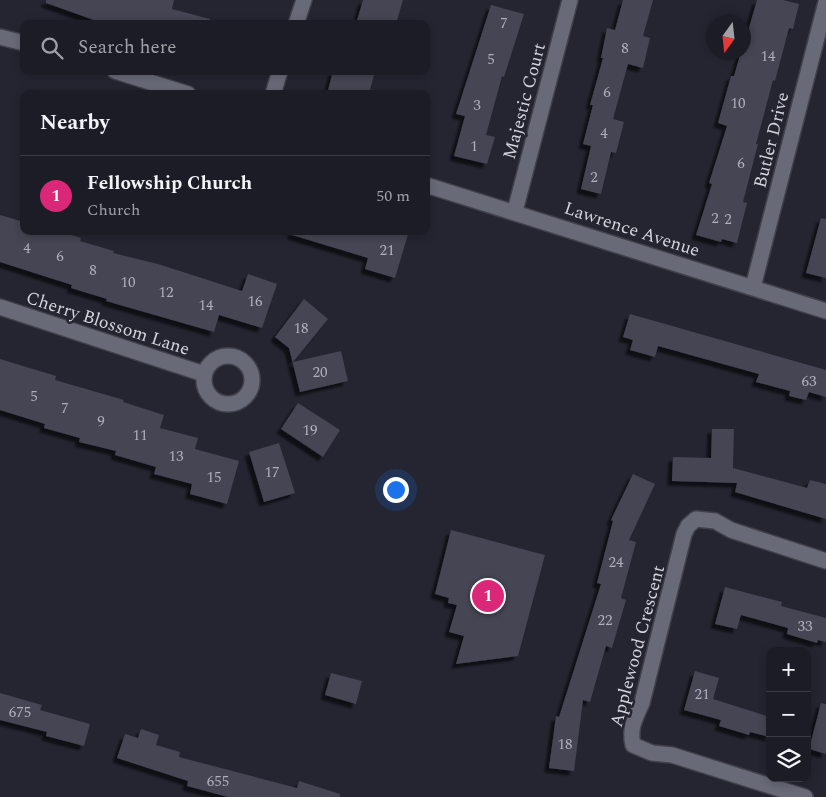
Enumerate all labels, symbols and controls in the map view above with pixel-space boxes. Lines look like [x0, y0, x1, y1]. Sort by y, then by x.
house number: 7 [500, 12, 508, 35]
north arrow [706, 15, 751, 60]
search box [20, 20, 430, 75]
text: Search here [78, 33, 177, 62]
icon: search [38, 34, 66, 62]
house number: 8 [621, 37, 629, 60]
street label: Majestic Court [496, 40, 553, 162]
house number: 14 [760, 45, 776, 68]
house number: 5 [487, 48, 495, 71]
house number: 6 [603, 81, 611, 104]
street label: Butler Drive [747, 89, 796, 191]
house number: 10 [730, 92, 746, 115]
house number: 3 [473, 94, 481, 117]
text: Nearby [40, 107, 110, 139]
house number: 4 [600, 122, 608, 145]
house number: 1 [470, 135, 478, 158]
house number: 6 [737, 152, 745, 175]
house number: 2 [590, 166, 598, 189]
text: Fellowship Church [87, 169, 252, 198]
text: 1 [52, 184, 60, 208]
text: 50 m [376, 184, 410, 208]
street label: Lawrence Avenue [560, 195, 703, 264]
text: Church [87, 198, 140, 222]
house number: 2 [711, 207, 719, 230]
house number: 2 [724, 208, 732, 231]
house number: 4 [23, 237, 31, 260]
house number: 21 [379, 239, 395, 262]
house number: 6 [56, 245, 64, 268]
house number: 8 [89, 259, 97, 282]
house number: 10 [120, 271, 136, 294]
house number: 12 [158, 281, 174, 304]
street label: Cherry Blossom Lane [22, 284, 193, 363]
house number: 16 [247, 290, 263, 313]
house number: 14 [198, 294, 214, 317]
house number: 18 [293, 317, 309, 340]
house number: 20 [312, 361, 328, 384]
house number: 63 [801, 370, 817, 393]
house number: 5 [30, 385, 38, 408]
house number: 7 [61, 397, 69, 420]
house number: 9 [97, 410, 105, 433]
house number: 19 [302, 419, 318, 442]
house number: 11 [132, 424, 148, 447]
house number: 13 [168, 445, 184, 468]
house number: 17 [264, 461, 280, 484]
house number: 15 [206, 466, 222, 489]
your location [383, 477, 409, 503]
house number: 24 [608, 551, 624, 574]
street label: Applewood Crescent [603, 562, 672, 730]
pin: 1 [472, 577, 504, 615]
house number: 22 [597, 609, 613, 632]
house number: 33 [797, 615, 813, 638]
map controls [766, 647, 811, 782]
button: + [766, 647, 811, 692]
house number: 21 [694, 683, 710, 706]
button: − [766, 692, 811, 737]
house number: 675 [9, 701, 31, 724]
house number: 18 [557, 733, 573, 756]
button: layers [766, 737, 811, 782]
house number: 655 [207, 770, 229, 793]

